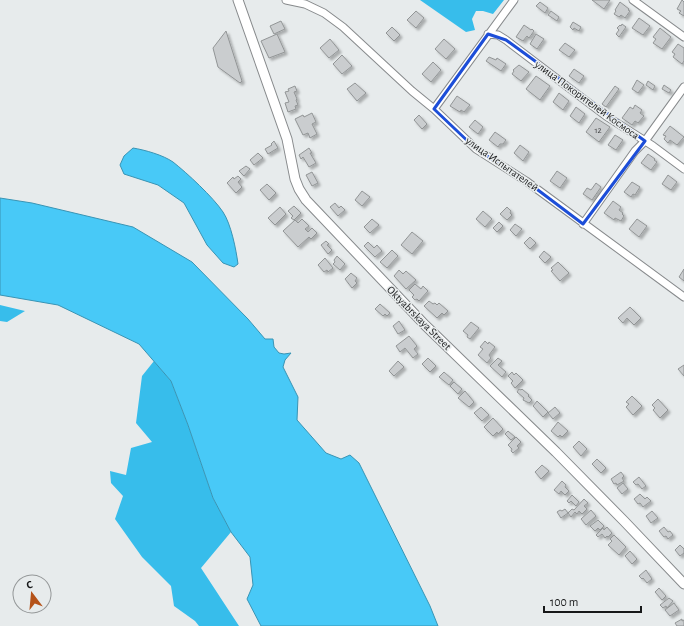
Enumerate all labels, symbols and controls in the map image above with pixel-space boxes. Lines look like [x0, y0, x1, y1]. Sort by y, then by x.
street label: улица Покорителей Космоса [532, 58, 641, 141]
house number: 12 [594, 126, 602, 135]
street label: улица Испытателей [463, 134, 540, 193]
street label: Oktyabrskaya Street [385, 284, 453, 352]
north arrow [12, 574, 52, 614]
text: С [25, 579, 34, 591]
scale bar [544, 588, 641, 614]
text: 100 m [550, 596, 578, 608]

